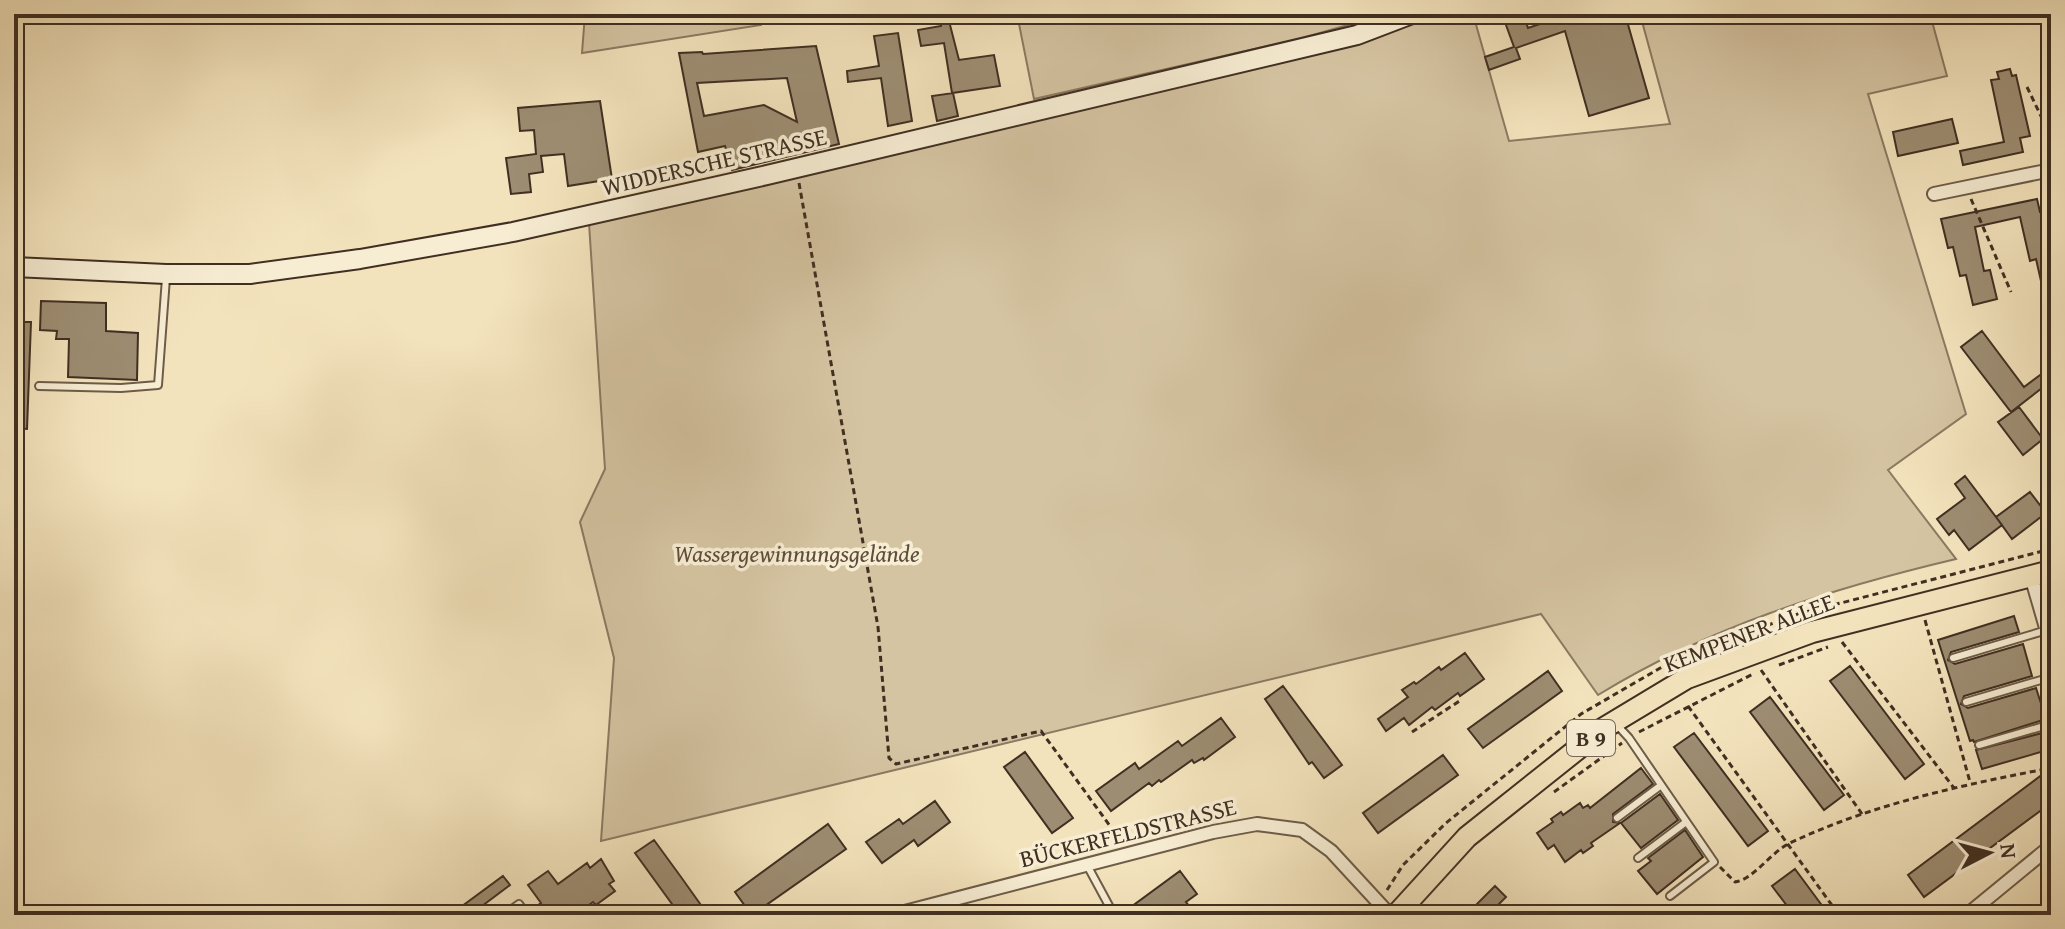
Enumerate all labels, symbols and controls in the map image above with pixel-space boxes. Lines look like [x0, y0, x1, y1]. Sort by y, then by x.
street label: WIDDERSCHE STRASSE [598, 119, 830, 204]
park label: Wassergewinnungsgelände [674, 536, 920, 571]
street label: KEMPENER ALLEE [1658, 584, 1839, 681]
road number: B 9 [1567, 720, 1615, 756]
street label: BÜCKERFELDSTRASSE [1016, 789, 1240, 876]
north arrow [1949, 813, 2029, 893]
text: N [1992, 842, 2026, 860]

